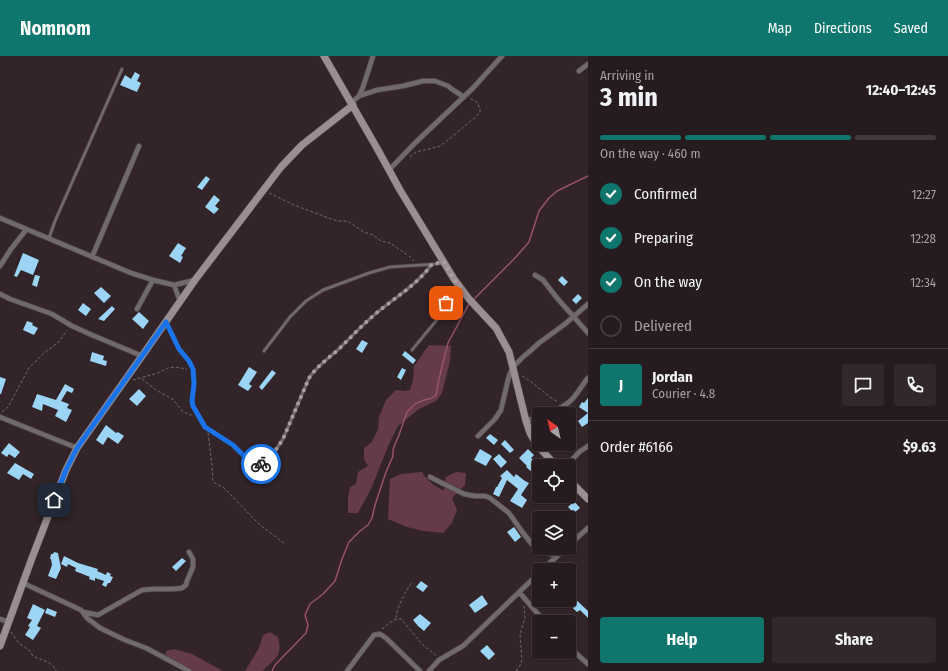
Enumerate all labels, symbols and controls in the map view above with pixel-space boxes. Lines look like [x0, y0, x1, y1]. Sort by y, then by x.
text: Nomnom [20, 17, 91, 40]
text: Map [768, 20, 792, 37]
text: Directions [814, 20, 872, 37]
text: Saved [894, 20, 928, 37]
text: Arriving in [600, 68, 654, 83]
text: 12:40–12:45 [866, 81, 936, 99]
text: 3 min [600, 82, 658, 113]
text: On the way · 460 m [600, 146, 700, 161]
icon: check [600, 183, 622, 205]
text: Confirmed [634, 185, 697, 203]
text: 12:27 [912, 187, 936, 202]
icon: check [600, 227, 622, 249]
text: Preparing [634, 229, 693, 247]
text: 12:28 [910, 231, 936, 246]
icon: check [600, 271, 622, 293]
text: On the way [634, 273, 702, 291]
text: 12:34 [910, 275, 936, 290]
pin [429, 286, 463, 320]
icon: bag [435, 292, 457, 314]
text: Delivered [634, 317, 692, 335]
button: chat [842, 364, 884, 406]
button: phone [894, 364, 936, 406]
text: Jordan [652, 368, 693, 386]
text: J [619, 376, 623, 394]
text: Courier · 4.8 [652, 386, 715, 401]
north arrow [532, 407, 576, 451]
map controls [532, 407, 576, 659]
text: Order #6166 [600, 438, 673, 456]
text: $9.63 [903, 438, 936, 456]
courier [241, 444, 281, 484]
icon: bike [250, 453, 272, 475]
button: locate [532, 459, 576, 503]
pin [37, 483, 71, 517]
icon: home [43, 489, 65, 511]
button: layers [532, 511, 576, 555]
button: + [532, 563, 576, 607]
button: − [532, 615, 576, 659]
button: Help [600, 617, 764, 663]
button: Share [772, 617, 936, 663]

